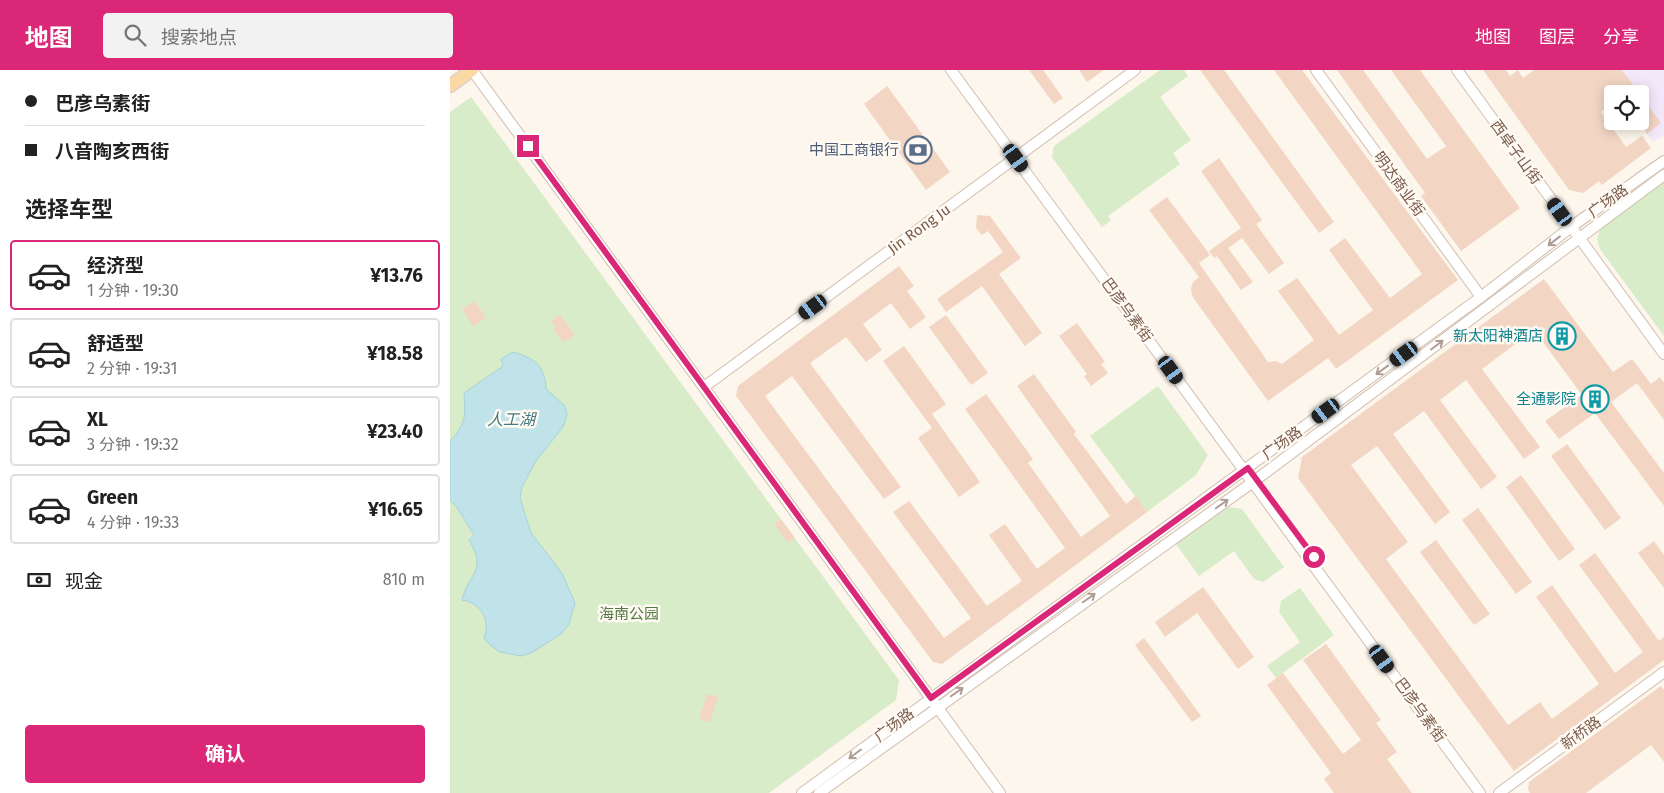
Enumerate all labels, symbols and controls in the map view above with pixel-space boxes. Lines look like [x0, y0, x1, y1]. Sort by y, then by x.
search box [103, 13, 453, 58]
icon: search [121, 21, 149, 49]
text: 地图 [25, 24, 73, 52]
text: 搜索地点 [161, 26, 237, 49]
text: 地图 [1475, 26, 1511, 48]
text: 图层 [1539, 26, 1575, 48]
text: 分享 [1603, 26, 1639, 48]
map controls [1604, 85, 1649, 130]
button: locate [1604, 85, 1649, 130]
text: 巴彦乌素街 [55, 92, 150, 115]
street label: 西卓子山街 [1487, 116, 1545, 188]
route end [517, 135, 539, 157]
bank icon: 中国工商银行 [903, 135, 933, 165]
text: 八音陶亥西街 [55, 140, 169, 163]
place label: 中国工商银行 [809, 141, 899, 159]
car [1001, 141, 1030, 175]
street label: 明达商业街 [1370, 148, 1428, 220]
street label: 广场路 [1585, 180, 1631, 222]
car [1545, 195, 1574, 229]
text: 选择车型 [25, 196, 113, 223]
street label: Jin Rong Ju [884, 200, 954, 258]
one-way arrow [1547, 236, 1561, 246]
icon: car [27, 253, 72, 298]
text: 经济型 [87, 254, 144, 277]
text: ¥13.76 [370, 264, 423, 287]
street label: 巴彦乌素街 [1098, 274, 1156, 346]
text: 1 分钟 · 19:30 [87, 281, 179, 300]
car [796, 292, 829, 322]
building icon: 新太阳神酒店 [1547, 321, 1577, 351]
place label: 新太阳神酒店 [1453, 327, 1543, 345]
icon: car [27, 331, 72, 376]
text: 舒适型 [87, 332, 144, 355]
car [1387, 339, 1420, 369]
one-way arrow [1430, 339, 1443, 350]
text: ¥18.58 [367, 342, 423, 365]
car [1156, 353, 1185, 387]
text: 2 分钟 · 19:31 [87, 359, 177, 378]
one-way arrow [1375, 365, 1389, 375]
building icon: 全通影院 [1580, 384, 1610, 414]
place label: 全通影院 [1516, 390, 1576, 408]
car [1309, 396, 1342, 426]
text: XL [87, 408, 108, 431]
icon: car [27, 409, 72, 454]
water label: 人工湖 [487, 410, 538, 429]
text: ¥23.40 [367, 420, 423, 443]
street label: 广场路 [1259, 422, 1305, 464]
text: 3 分钟 · 19:32 [87, 435, 179, 454]
text: Green [87, 486, 138, 509]
icon: car [27, 487, 72, 532]
text: ¥16.65 [368, 498, 423, 521]
one-way arrow [1215, 499, 1229, 509]
text: 4 分钟 · 19:33 [87, 513, 179, 532]
route start [1303, 546, 1325, 568]
icon: cash [25, 566, 53, 594]
text: 现金 [65, 570, 103, 593]
text: 810 m [383, 570, 425, 589]
one-way arrow [1082, 593, 1096, 603]
park label: 海南公园 [599, 605, 659, 623]
car [1367, 642, 1396, 676]
street label: 巴彦乌素街 [1391, 674, 1449, 746]
one-way arrow [950, 687, 964, 697]
street label: 广场路 [871, 704, 917, 746]
street label: 新桥路 [1558, 712, 1604, 754]
button: 确认 [25, 725, 425, 783]
one-way arrow [848, 749, 862, 759]

